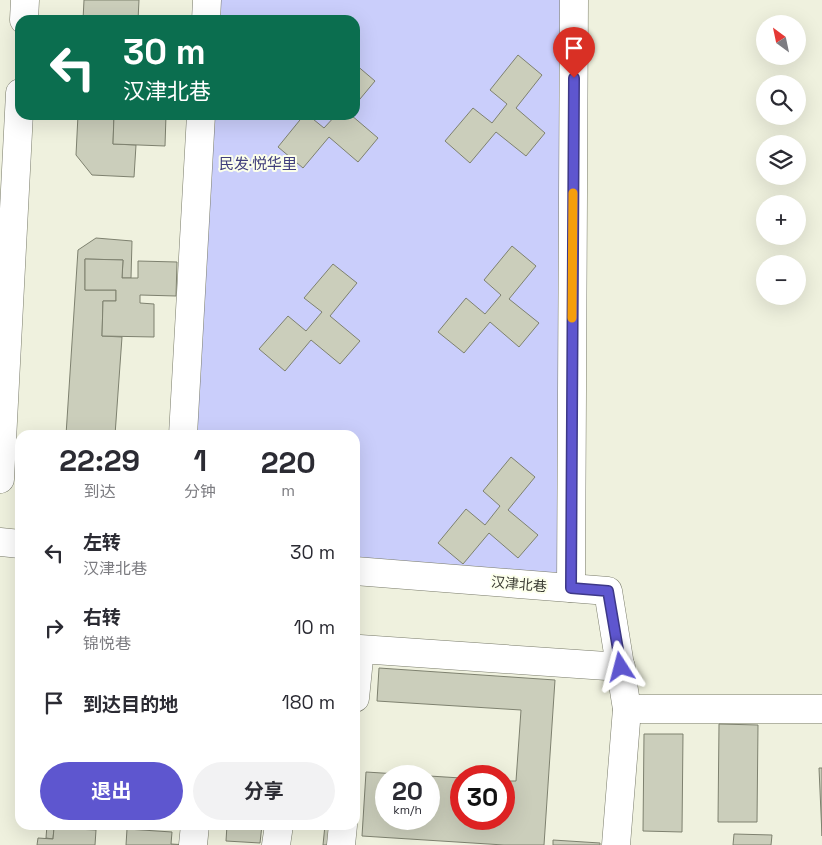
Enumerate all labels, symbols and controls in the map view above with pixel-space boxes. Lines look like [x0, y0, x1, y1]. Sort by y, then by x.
north arrow [756, 15, 806, 65]
map controls [756, 15, 806, 305]
pin [553, 27, 595, 78]
text: 30 m [123, 30, 206, 74]
icon: arrive [560, 34, 588, 62]
icon: left [40, 35, 105, 100]
button: search [756, 75, 806, 125]
text: 汉津北巷 [123, 77, 211, 105]
button: layers [756, 135, 806, 185]
district label: 民发·悦华里 [219, 154, 297, 173]
button: + [756, 195, 806, 245]
button: − [756, 255, 806, 305]
text: 22:29 [59, 441, 140, 480]
text: 1 [194, 441, 207, 480]
text: 220 [261, 443, 316, 482]
text: m [281, 480, 295, 501]
text: 到达 [84, 481, 116, 502]
text: 分钟 [184, 481, 216, 502]
text: 左转 [83, 530, 121, 555]
icon: left [40, 539, 68, 567]
text: 30 m [290, 540, 335, 565]
text: 汉津北巷 [83, 558, 147, 579]
street label: 汉津北巷 [490, 573, 548, 595]
text: 右转 [83, 605, 121, 630]
icon: right [40, 614, 68, 642]
text: 10 m [294, 615, 335, 640]
text: 锦悦巷 [83, 633, 131, 654]
position arrow [594, 640, 646, 692]
icon: arrive [40, 689, 68, 717]
text: 180 m [282, 690, 335, 715]
text: 到达目的地 [83, 692, 178, 717]
button: 退出 [40, 762, 183, 820]
button: 分享 [193, 762, 335, 820]
speed limit sign: 30 [450, 765, 515, 830]
text: 20 [392, 775, 423, 807]
text: km/h [393, 802, 422, 818]

